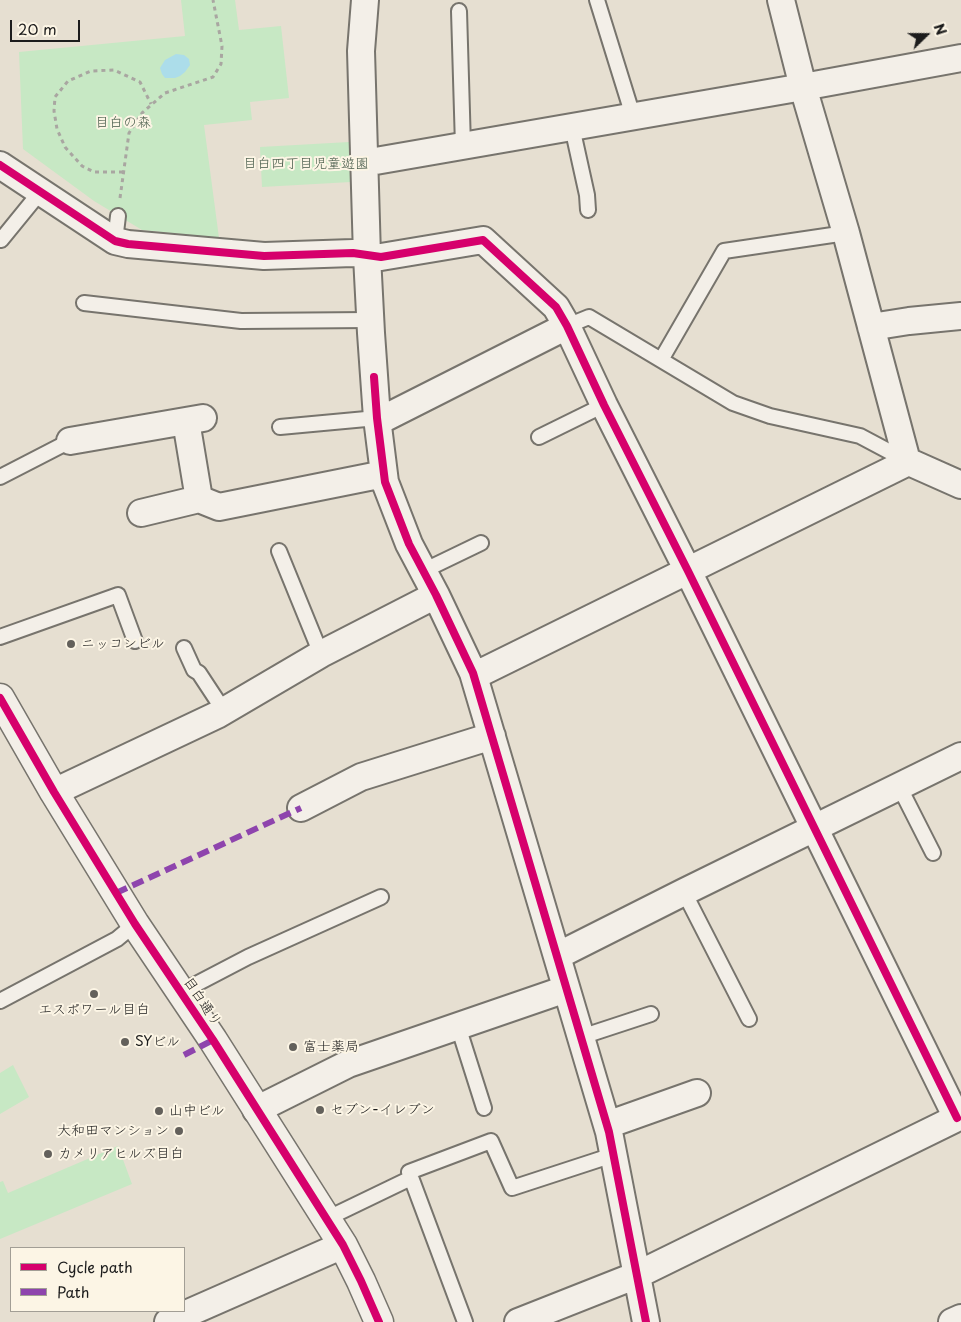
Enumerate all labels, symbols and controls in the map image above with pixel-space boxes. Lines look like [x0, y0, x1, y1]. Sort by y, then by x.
scale bar [12, 10, 82, 42]
north arrow [901, 10, 951, 60]
text: 20 m [18, 17, 57, 40]
text: N [929, 20, 952, 38]
park label: 目白の森 [95, 115, 151, 131]
park label: 目白四丁目児童遊園 [243, 156, 369, 172]
place label: ニッコンビル [81, 636, 165, 652]
marker: ニッコンビル [65, 638, 77, 650]
street label: 目白通り [179, 974, 225, 1030]
marker: エスポワール目白 [88, 988, 100, 1000]
place label: エスポワール目白 [38, 1002, 150, 1018]
place label: SYビル [135, 1034, 180, 1050]
marker: SYビル [119, 1036, 131, 1048]
place label: 富士薬局 [303, 1039, 359, 1055]
marker: 富士薬局 [287, 1041, 299, 1053]
place label: セブン-イレブン [330, 1102, 435, 1118]
place label: 山中ビル [169, 1103, 225, 1119]
marker: セブン-イレブン [314, 1104, 326, 1116]
marker: 山中ビル [153, 1105, 165, 1117]
place label: 大和田マンション [57, 1123, 169, 1139]
marker: 大和田マンション [173, 1125, 185, 1137]
place label: カメリアヒルズ目白 [58, 1146, 184, 1162]
marker: カメリアヒルズ目白 [42, 1148, 54, 1160]
legend [10, 1247, 185, 1312]
text: Cycle path [57, 1255, 133, 1278]
text: Path [57, 1280, 89, 1303]

